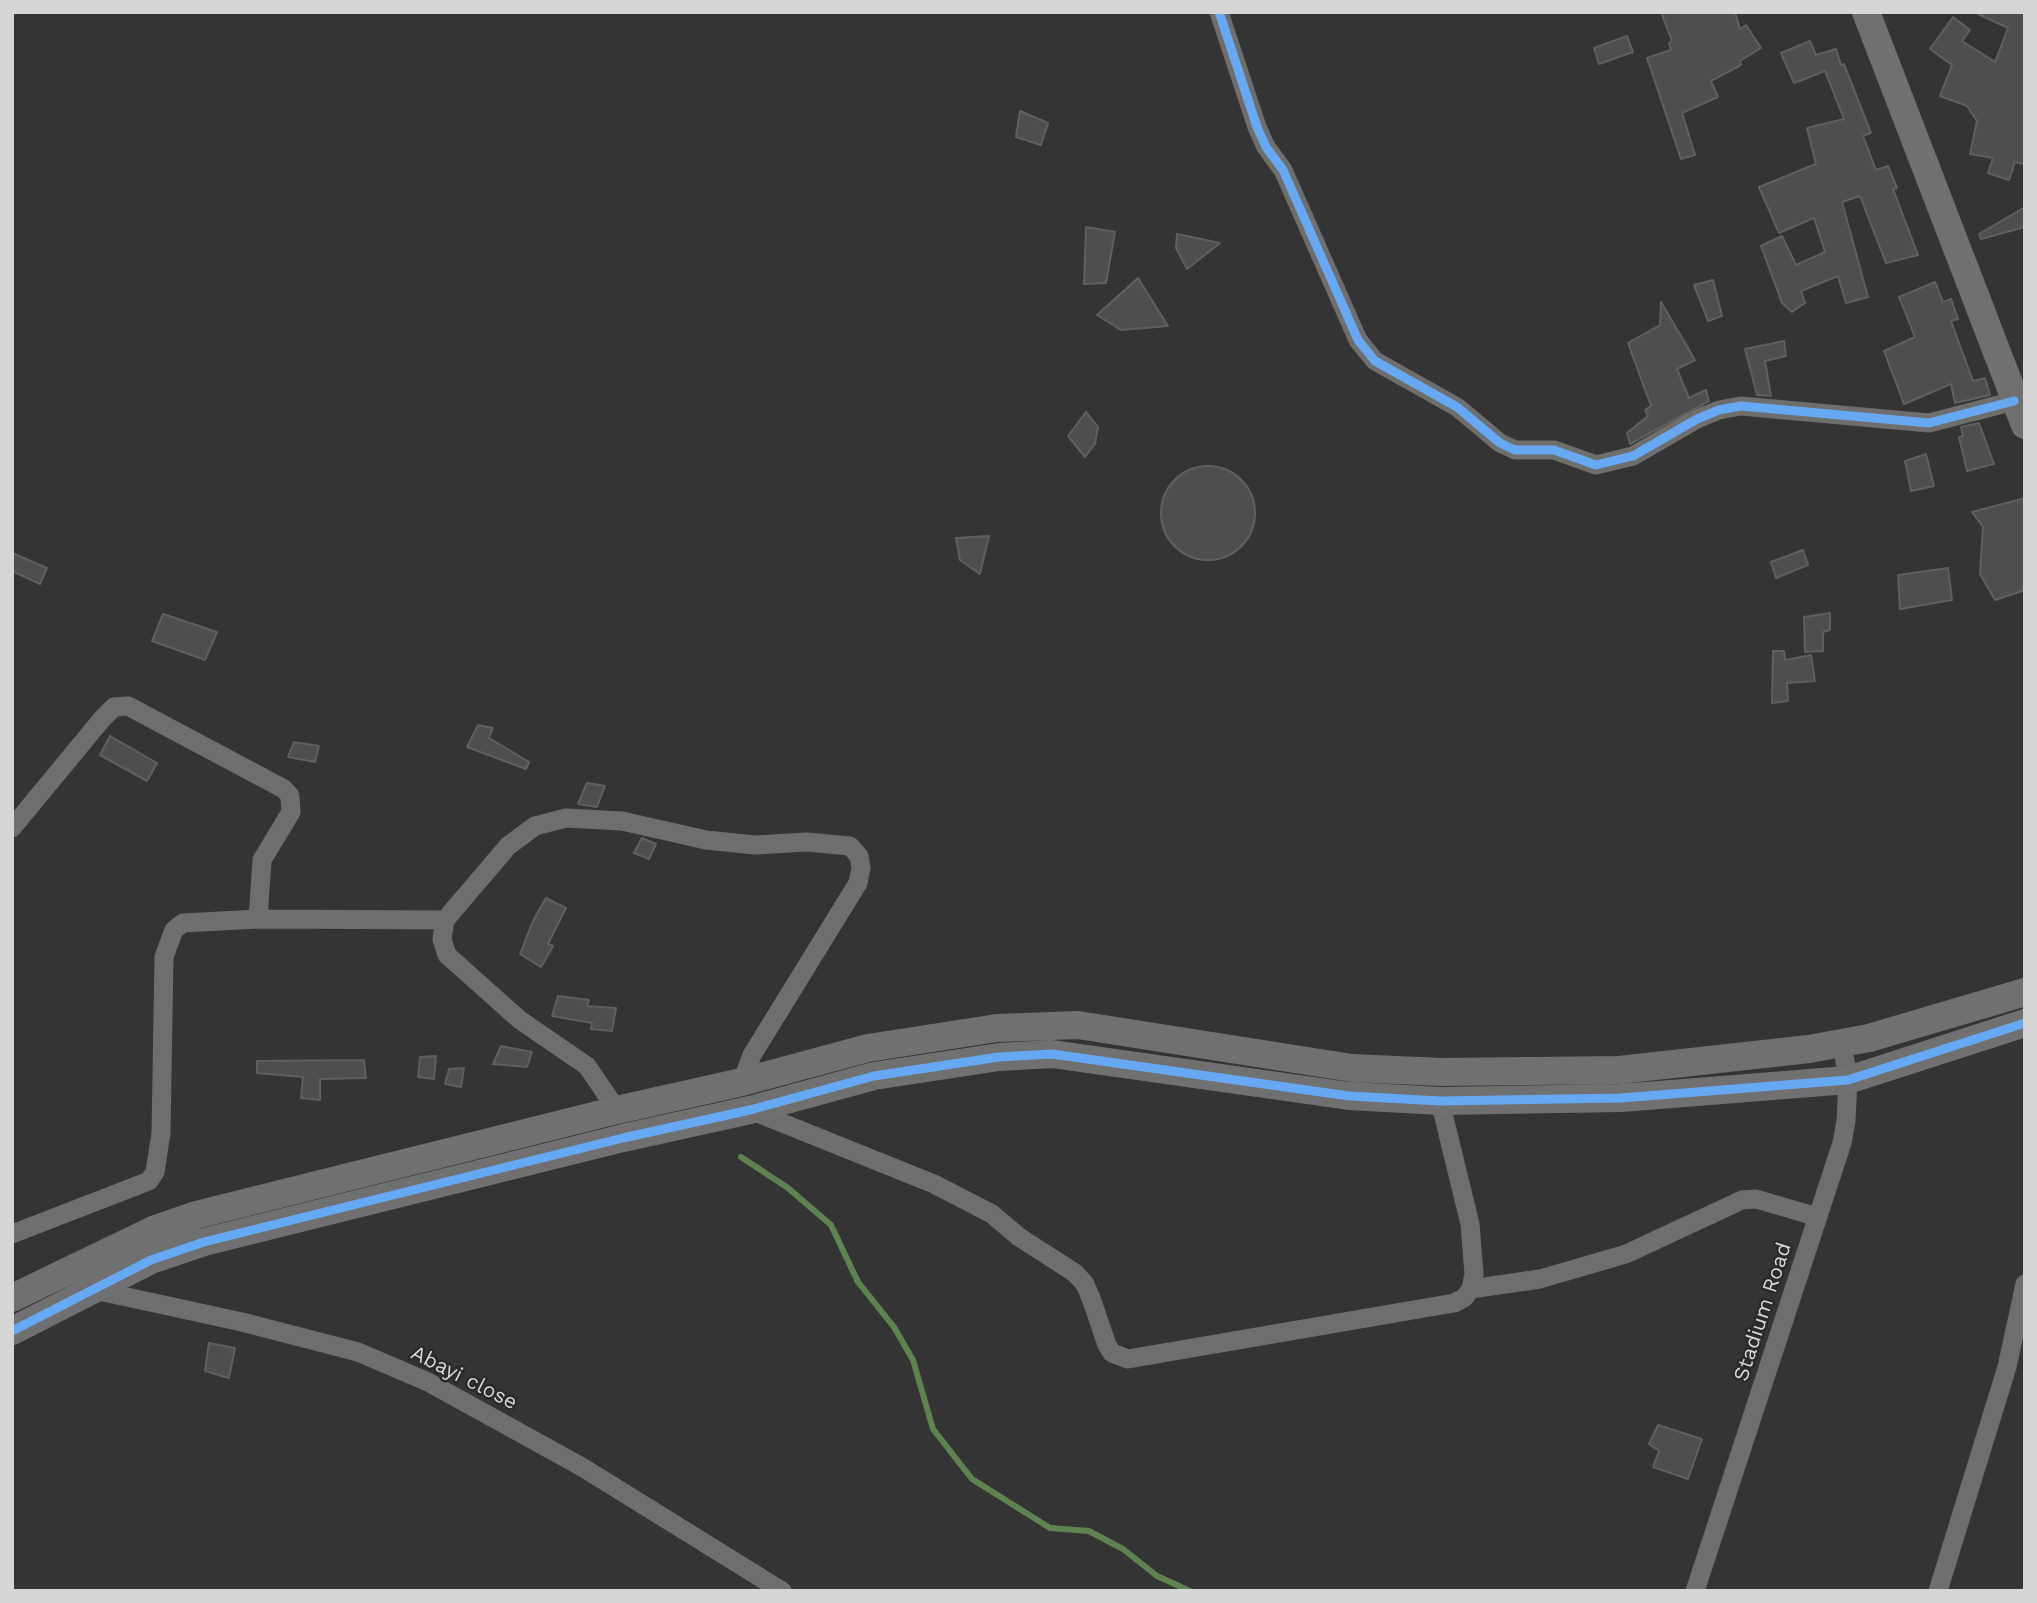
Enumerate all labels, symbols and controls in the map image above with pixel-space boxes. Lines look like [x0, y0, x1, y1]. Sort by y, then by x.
street label: Stadium Road [1729, 1239, 1797, 1385]
street label: Abayi close [407, 1340, 521, 1416]

